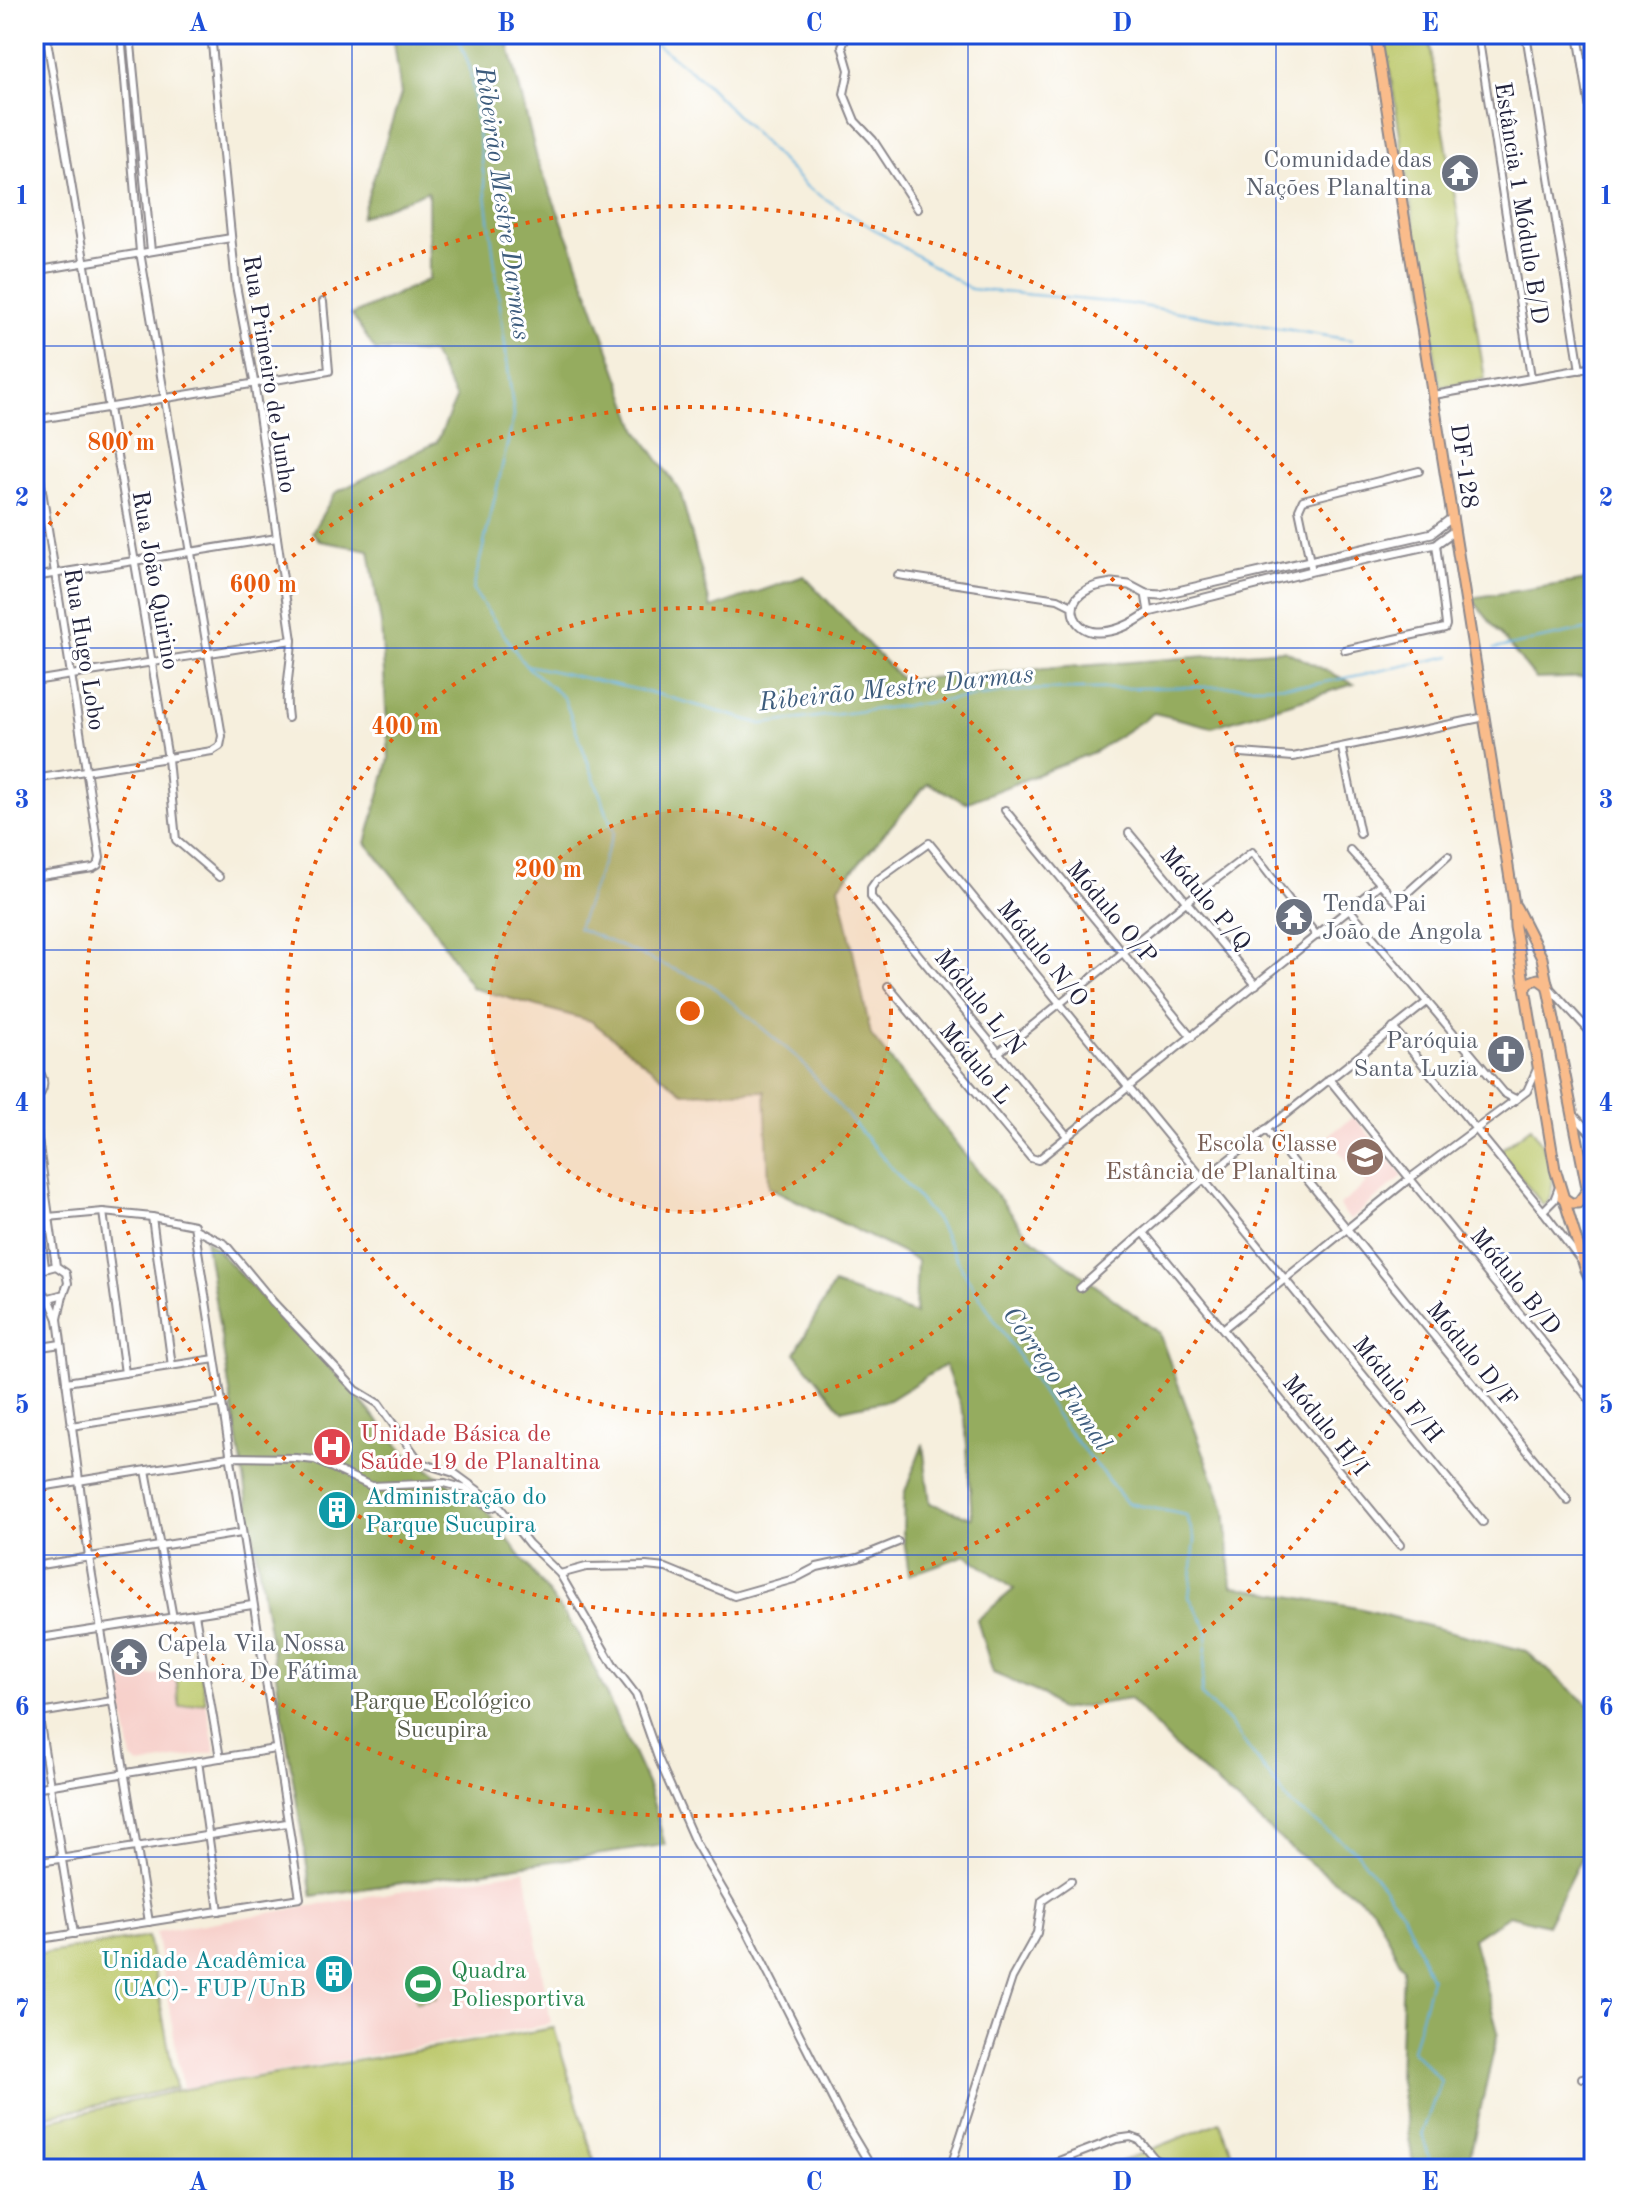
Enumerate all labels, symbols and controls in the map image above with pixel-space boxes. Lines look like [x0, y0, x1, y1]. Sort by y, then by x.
text: A [188, 11, 208, 37]
text: B [497, 11, 515, 37]
text: C [805, 11, 823, 37]
text: D [1112, 11, 1132, 37]
text: E [1421, 11, 1439, 37]
water label: Ribeirão Mestre Darmas [470, 64, 534, 342]
street label: Estância 1 Módulo B/D [1489, 80, 1551, 326]
place label: Comunidade das Nações Planaltina [1245, 149, 1432, 201]
temple icon: Comunidade das Nações Planaltina [1439, 152, 1481, 194]
text: 1 [14, 184, 30, 210]
text: 1 [1598, 184, 1614, 210]
street label: Rua Primeiro de Junho [237, 254, 299, 495]
street label: DF-128 [1445, 422, 1481, 510]
text: 800 m [87, 432, 155, 456]
text: 2 [14, 486, 30, 512]
text: 2 [1598, 486, 1614, 512]
street label: Rua João Quirino [126, 489, 182, 672]
street label: Rua Hugo Lobo [58, 566, 108, 732]
text: 600 m [229, 574, 297, 598]
water label: Ribeirão Mestre Darmas [756, 662, 1035, 716]
text: 400 m [371, 716, 439, 740]
text: 3 [14, 788, 30, 814]
text: 3 [1598, 788, 1614, 814]
street label: Módulo P/Q [1155, 843, 1254, 955]
street label: Módulo O/P [1061, 857, 1160, 969]
text: 200 m [514, 859, 582, 883]
place label: Tenda Pai João de Angola [1322, 893, 1482, 945]
temple icon: Tenda Pai João de Angola [1273, 896, 1315, 938]
street label: Módulo N/O [992, 897, 1091, 1012]
street label: Módulo L/N [929, 946, 1028, 1060]
centre of rings [676, 997, 704, 1025]
street label: Módulo L [934, 1019, 1015, 1110]
place label: Paróquia Santa Luzia [1354, 1030, 1478, 1082]
church icon: Paróquia Santa Luzia [1485, 1033, 1527, 1075]
text: 4 [14, 1091, 30, 1117]
text: 4 [1598, 1091, 1614, 1117]
place label: Escola Classe Estância de Planaltina [1105, 1133, 1337, 1185]
school or university icon: Escola Classe Estância de Planaltina [1344, 1136, 1386, 1178]
street label: Módulo B/D [1465, 1225, 1564, 1340]
street label: Módulo D/F [1421, 1298, 1520, 1413]
water label: Córrego Fumal [997, 1302, 1116, 1456]
street label: Módulo F/H [1347, 1333, 1446, 1448]
street label: Módulo H/I [1277, 1371, 1372, 1481]
text: 5 [14, 1393, 30, 1419]
text: 5 [1598, 1393, 1614, 1419]
place label: Unidade Básica de Saúde 19 de Planaltina [360, 1423, 600, 1475]
hospital icon: Unidade Básica de Saúde 19 de Planaltina [311, 1426, 353, 1468]
place label: Administração do Parque Sucupira [365, 1486, 547, 1538]
building icon: Administração do Parque Sucupira [316, 1489, 358, 1531]
place label: Capela Vila Nossa Senhora De Fátima [157, 1633, 358, 1685]
temple icon: Capela Vila Nossa Senhora De Fátima [108, 1636, 150, 1678]
park label: Parque Ecológico Sucupira [353, 1691, 531, 1743]
text: 6 [14, 1695, 30, 1721]
text: 6 [1598, 1695, 1614, 1721]
place label: Unidade Acadêmica (UAC)- FUP/UnB [101, 1950, 306, 2002]
building icon: Unidade Acadêmica (UAC)- FUP/UnB [313, 1953, 355, 1995]
place label: Quadra Poliesportiva [451, 1960, 585, 2012]
sports icon: Quadra Poliesportiva [402, 1963, 444, 2005]
text: 7 [14, 1997, 30, 2023]
text: 7 [1598, 1997, 1614, 2023]
text: A [188, 2170, 208, 2196]
text: B [497, 2170, 515, 2196]
text: C [805, 2170, 823, 2196]
text: D [1112, 2170, 1132, 2196]
text: E [1421, 2170, 1439, 2196]

